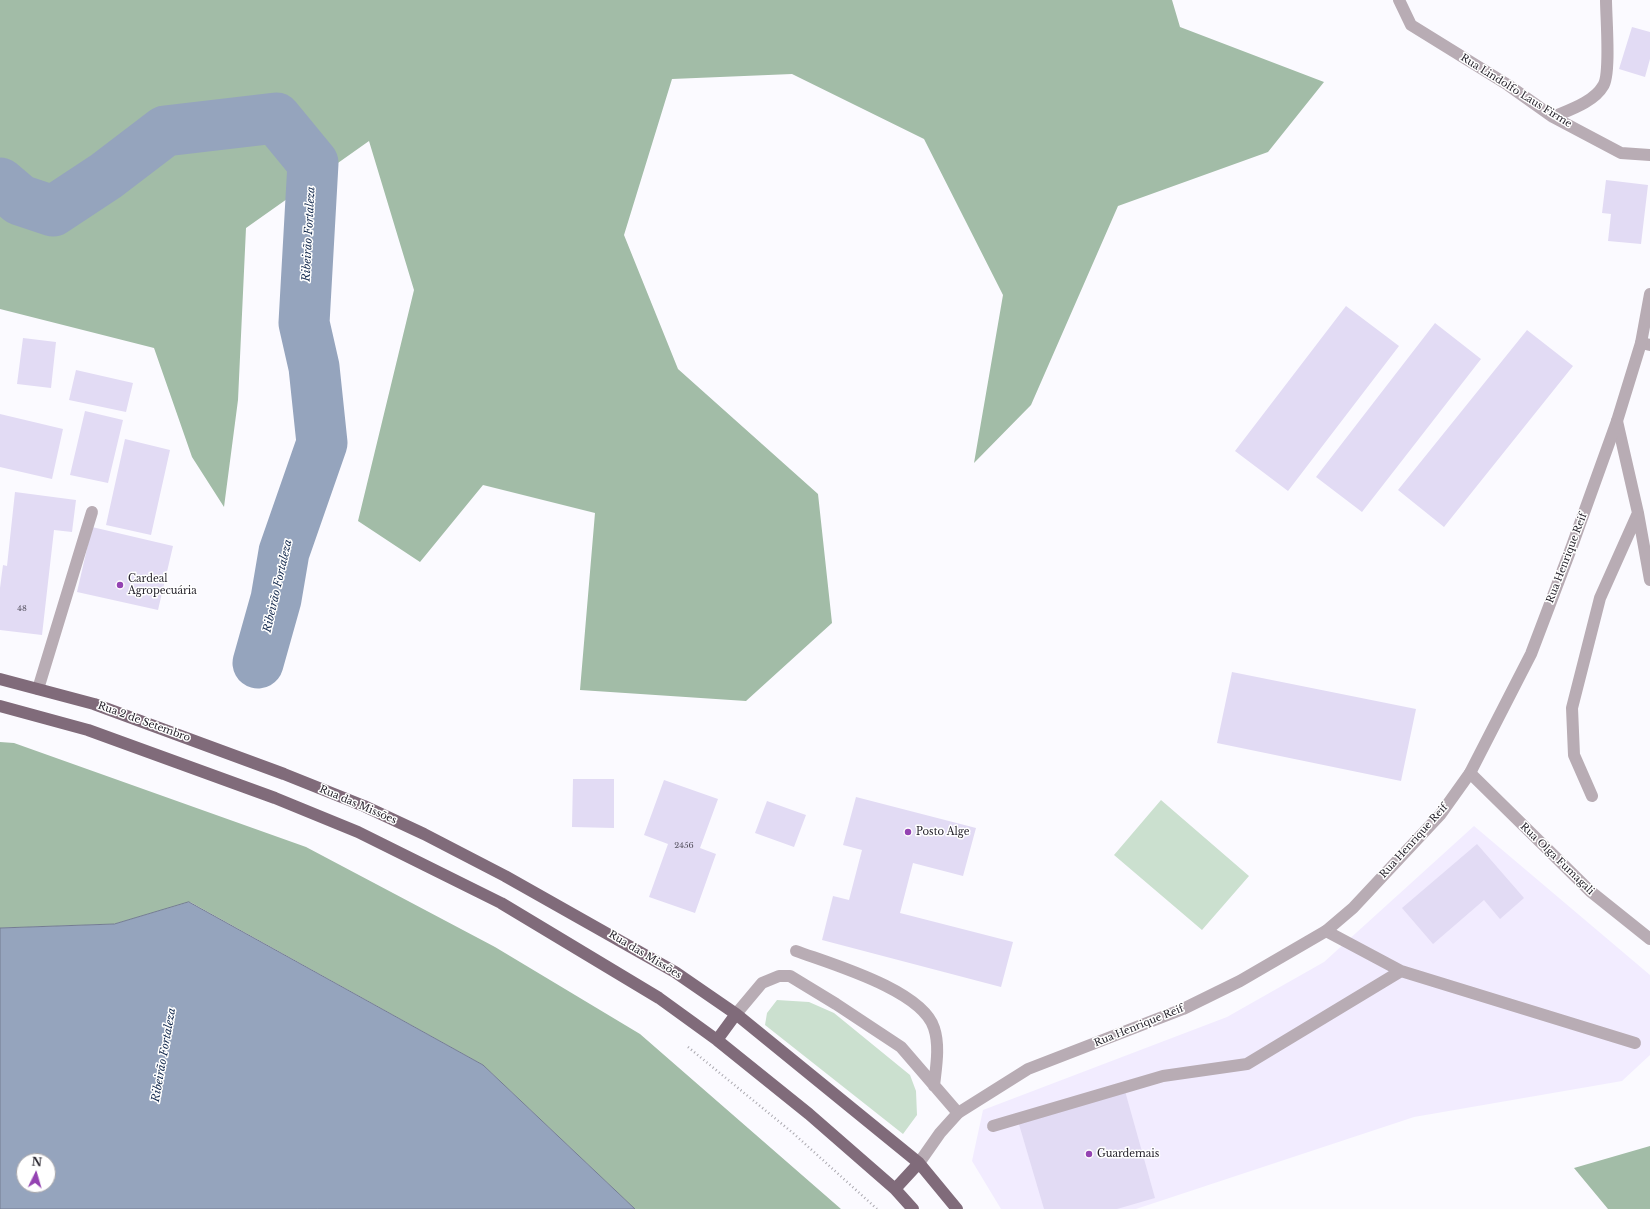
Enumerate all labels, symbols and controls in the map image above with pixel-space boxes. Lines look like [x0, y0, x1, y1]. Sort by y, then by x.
street label: Rua Lindolfo Laus Firme [1458, 52, 1574, 130]
water label: Ribeirão Fortaleza [300, 186, 318, 282]
street label: Rua Henrique Reif [1544, 511, 1590, 605]
water label: Ribeirão Fortaleza [261, 538, 295, 634]
place label: Cardeal Agropecuária [128, 573, 197, 596]
marker: Cardeal Agropecuária [115, 580, 125, 590]
house number: 48 [17, 604, 27, 614]
street label: Rua 2 de Setembro [96, 700, 192, 744]
street label: Rua das Missões [318, 783, 398, 827]
street label: Rua Henrique Reif [1378, 801, 1450, 881]
street label: Rua Olga Fumagali [1518, 821, 1596, 897]
place label: Posto Alge [916, 826, 969, 838]
marker: Posto Alge [903, 827, 913, 837]
house number: 2456 [674, 841, 694, 851]
street label: Rua das Missões [606, 929, 684, 981]
street label: Rua Henrique Reif [1092, 1003, 1186, 1049]
water label: Ribeirão Fortaleza [149, 1007, 179, 1103]
place label: Guardemais [1097, 1148, 1159, 1160]
marker: Guardemais [1084, 1149, 1094, 1159]
north arrow [16, 1153, 56, 1193]
text: N [31, 1155, 43, 1169]

